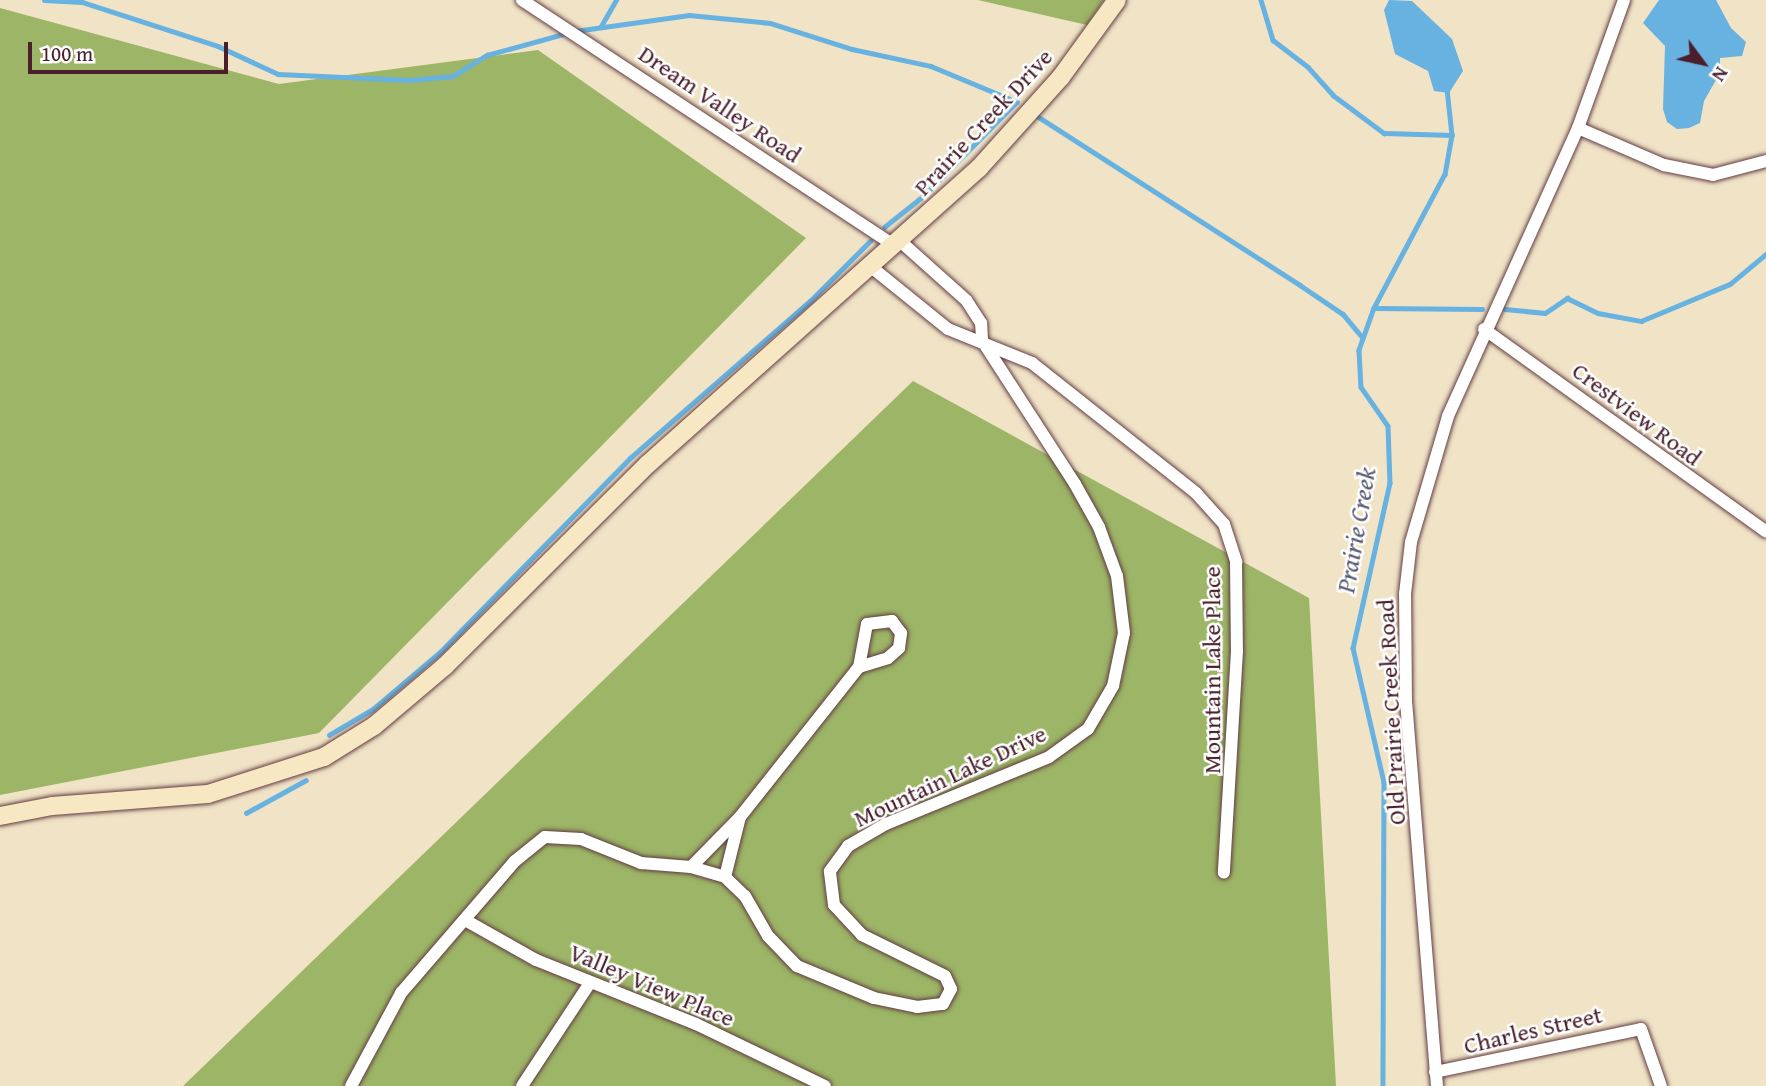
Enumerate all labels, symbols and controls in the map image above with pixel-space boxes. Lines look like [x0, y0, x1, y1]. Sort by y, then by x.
scale bar [32, 28, 231, 72]
north arrow [1668, 28, 1738, 98]
text: 100 m [41, 38, 93, 69]
street label: Dream Valley Road [633, 39, 807, 169]
street label: Prairie Creek Drive [908, 43, 1058, 201]
text: N [1705, 61, 1736, 87]
street label: Crestview Road [1567, 356, 1707, 472]
water label: Prairie Creek [1330, 465, 1382, 595]
street label: Mountain Lake Place [1198, 566, 1226, 774]
street label: Old Prairie Creek Road [1371, 598, 1411, 826]
street label: Mountain Lake Drive [849, 719, 1051, 833]
street label: Valley View Place [565, 937, 739, 1033]
street label: Charles Street [1461, 1000, 1605, 1060]

